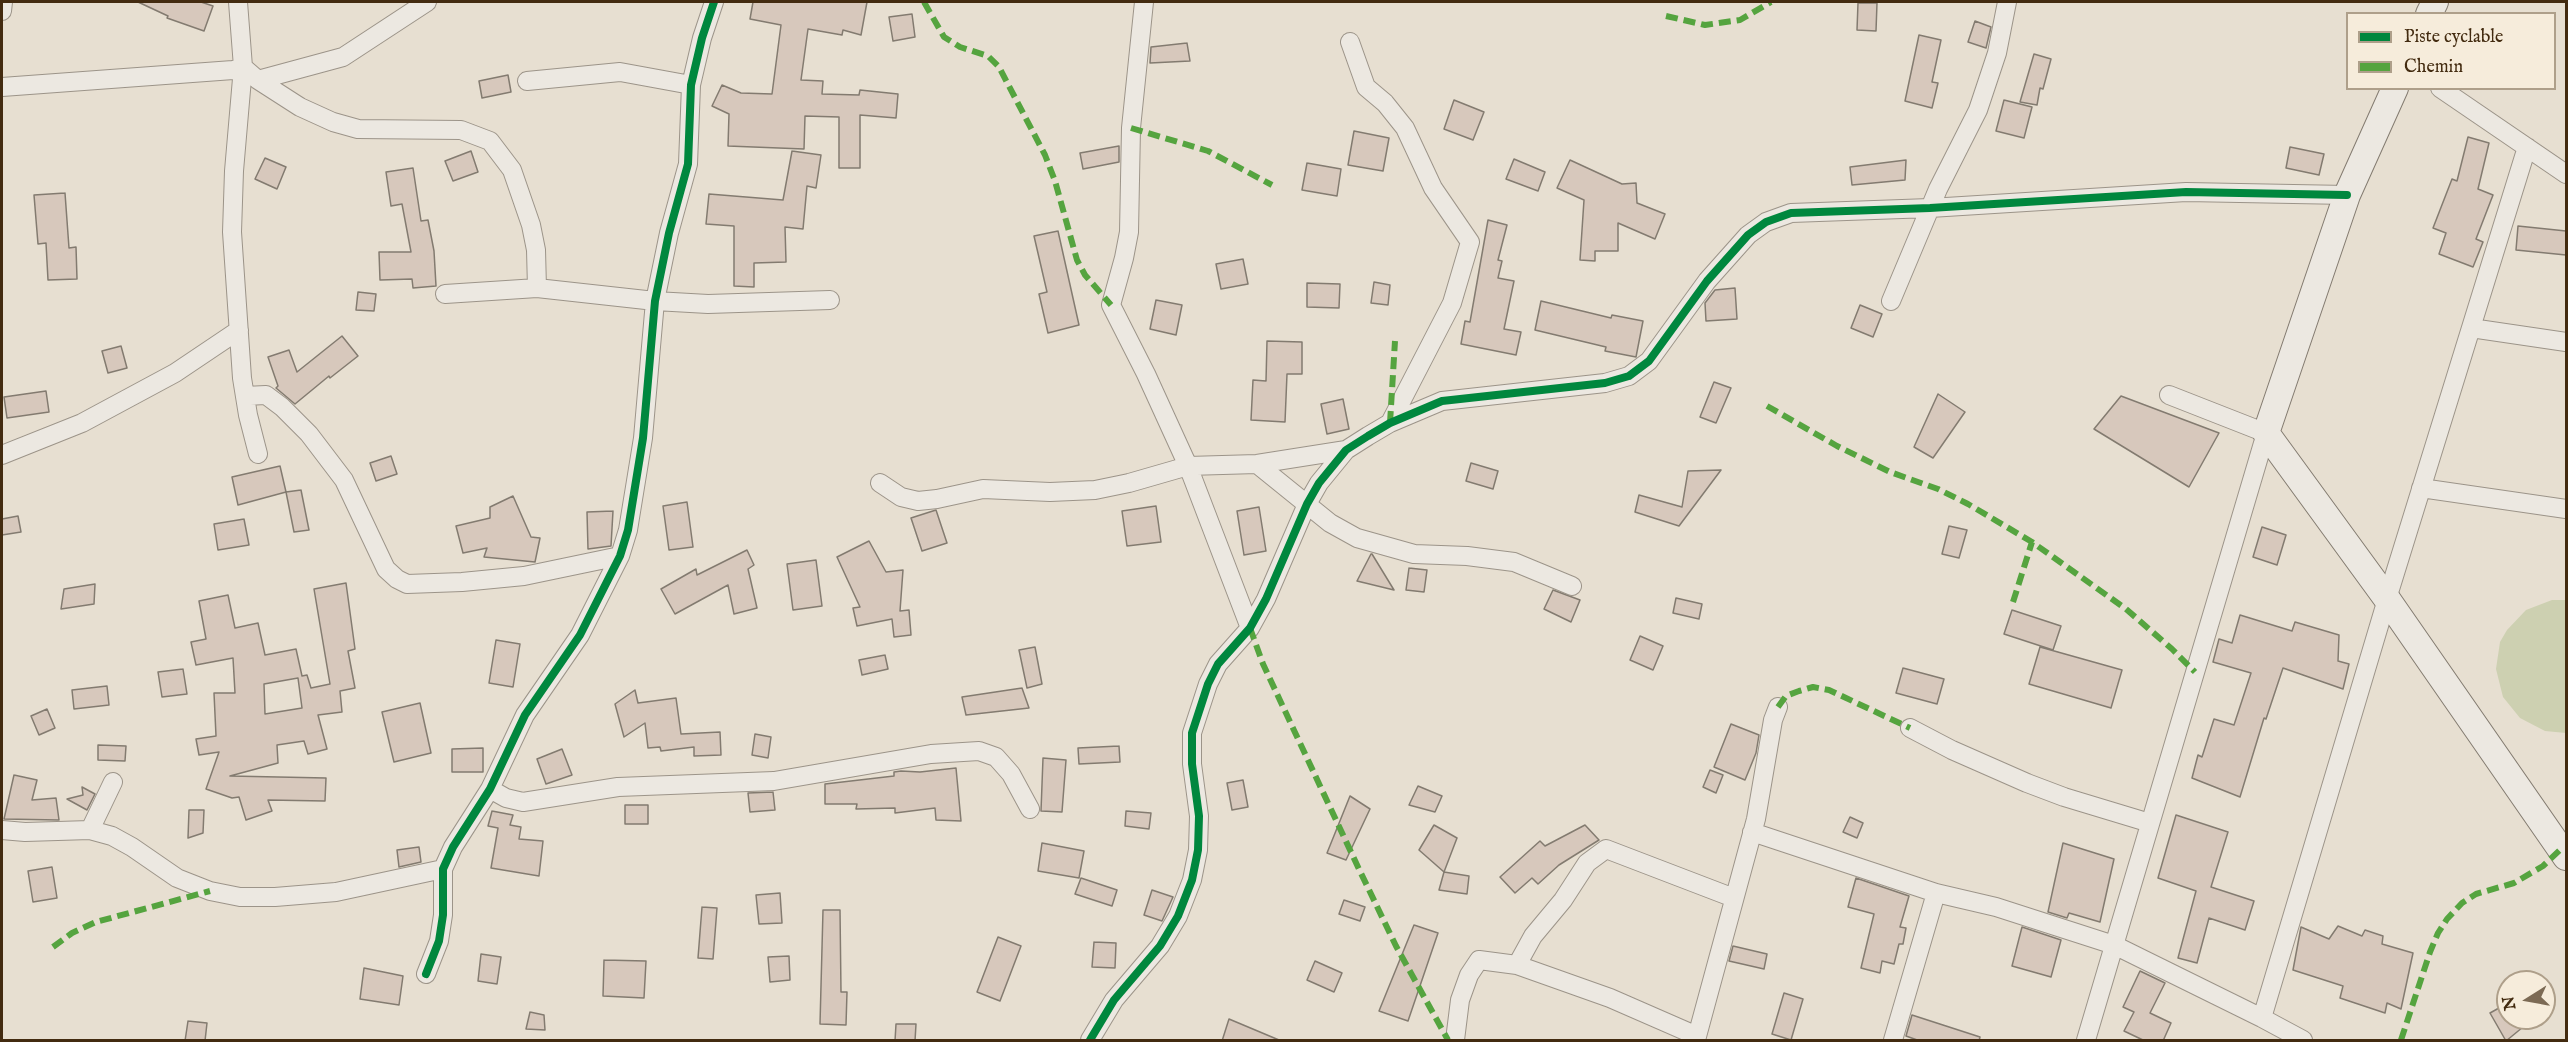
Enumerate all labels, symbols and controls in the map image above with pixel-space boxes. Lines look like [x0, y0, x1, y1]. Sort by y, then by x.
legend [2346, 12, 2556, 90]
text: Piste cyclable [2404, 26, 2503, 49]
text: Chemin [2404, 56, 2463, 79]
north arrow [2496, 970, 2556, 1030]
text: N [2499, 994, 2521, 1012]

